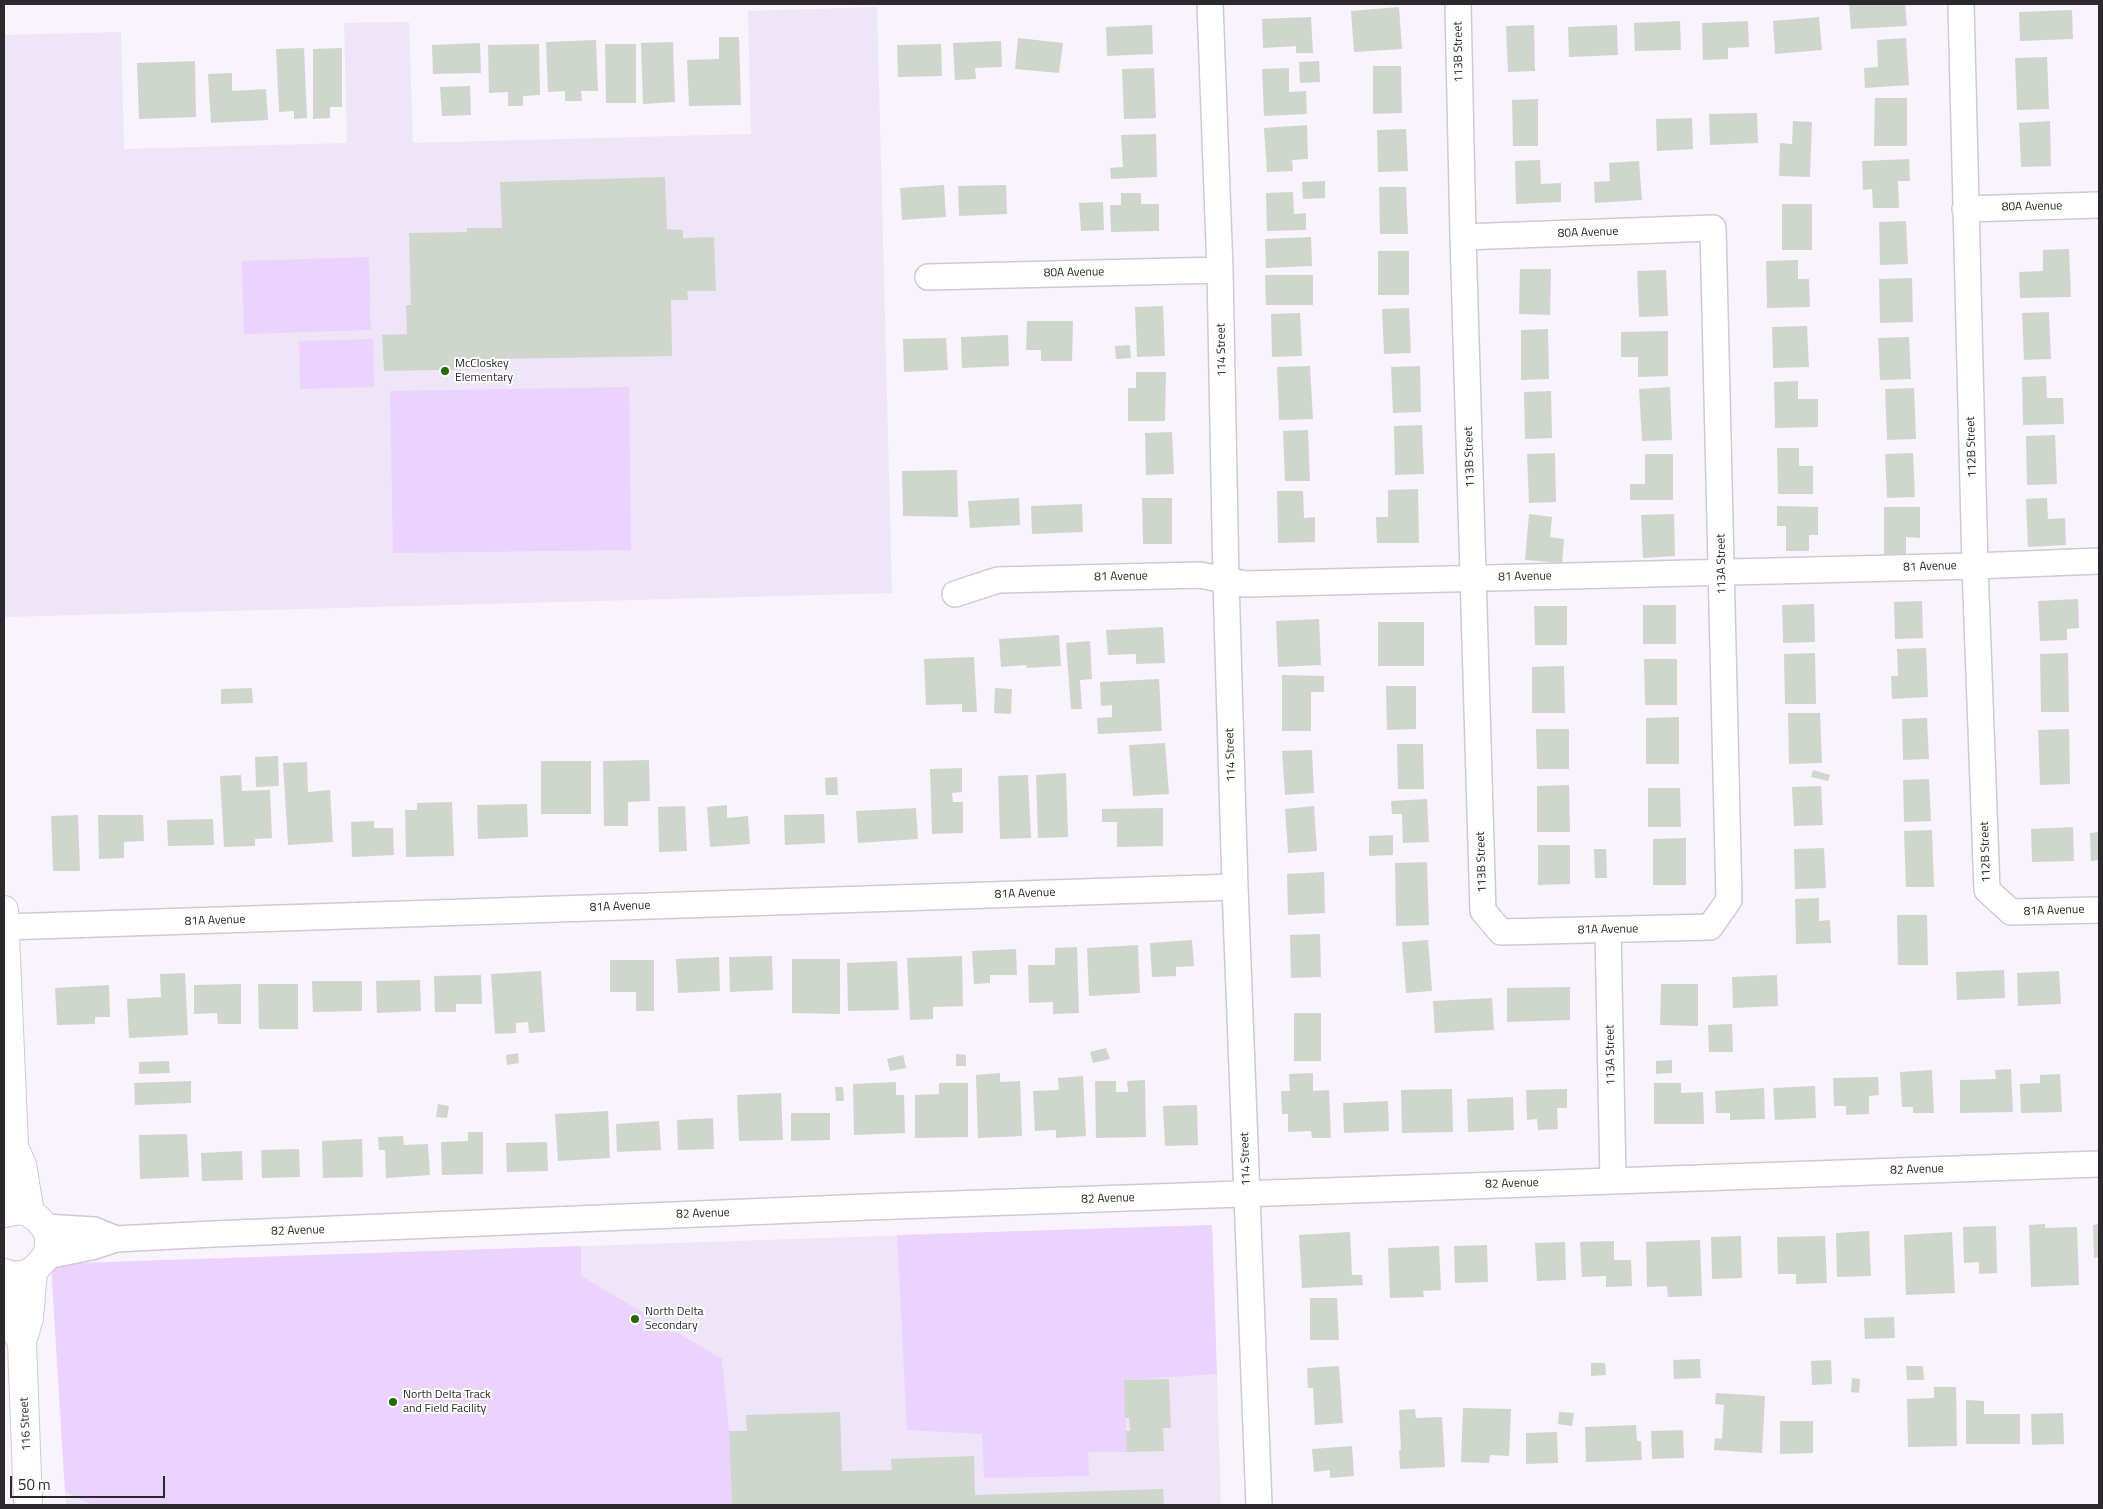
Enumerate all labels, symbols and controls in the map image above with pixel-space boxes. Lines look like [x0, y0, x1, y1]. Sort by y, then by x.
street label: 113B Street [1451, 21, 1467, 83]
street label: 80A Avenue [2001, 199, 2063, 215]
street label: 80A Avenue [1557, 225, 1619, 241]
street label: 80A Avenue [1043, 265, 1105, 281]
street label: 114 Street [1214, 323, 1230, 377]
place label: McCloskey Elementary [455, 357, 513, 385]
marker: McCloskey Elementary [439, 365, 451, 377]
street label: 112B Street [1964, 416, 1980, 478]
street label: 113B Street [1462, 426, 1478, 488]
street label: 113A Street [1714, 533, 1730, 595]
street label: 81 Avenue [1903, 559, 1957, 575]
street label: 81 Avenue [1094, 569, 1148, 585]
street label: 81 Avenue [1498, 569, 1552, 585]
street label: 114 Street [1223, 728, 1239, 782]
street label: 112B Street [1978, 821, 1994, 883]
street label: 113B Street [1474, 831, 1490, 893]
street label: 81A Avenue [994, 886, 1056, 902]
street label: 81A Avenue [589, 899, 651, 915]
street label: 81A Avenue [2023, 903, 2085, 919]
street label: 81A Avenue [184, 913, 246, 929]
street label: 81A Avenue [1577, 922, 1639, 938]
street label: 113A Street [1603, 1024, 1619, 1086]
street label: 114 Street [1238, 1132, 1254, 1186]
street label: 82 Avenue [1890, 1162, 1944, 1178]
street label: 82 Avenue [1485, 1176, 1539, 1192]
street label: 82 Avenue [1081, 1191, 1135, 1207]
street label: 82 Avenue [676, 1206, 730, 1222]
street label: 82 Avenue [271, 1223, 325, 1239]
place label: North Delta Secondary [645, 1305, 704, 1333]
marker: North Delta Secondary [629, 1313, 641, 1325]
place label: North Delta Track and Field Facility [403, 1388, 491, 1416]
marker: North Delta Track and Field Facility [387, 1396, 399, 1408]
street label: 116 Street [17, 1397, 35, 1451]
scale bar [12, 1466, 168, 1498]
text: 50 m [18, 1473, 51, 1496]

